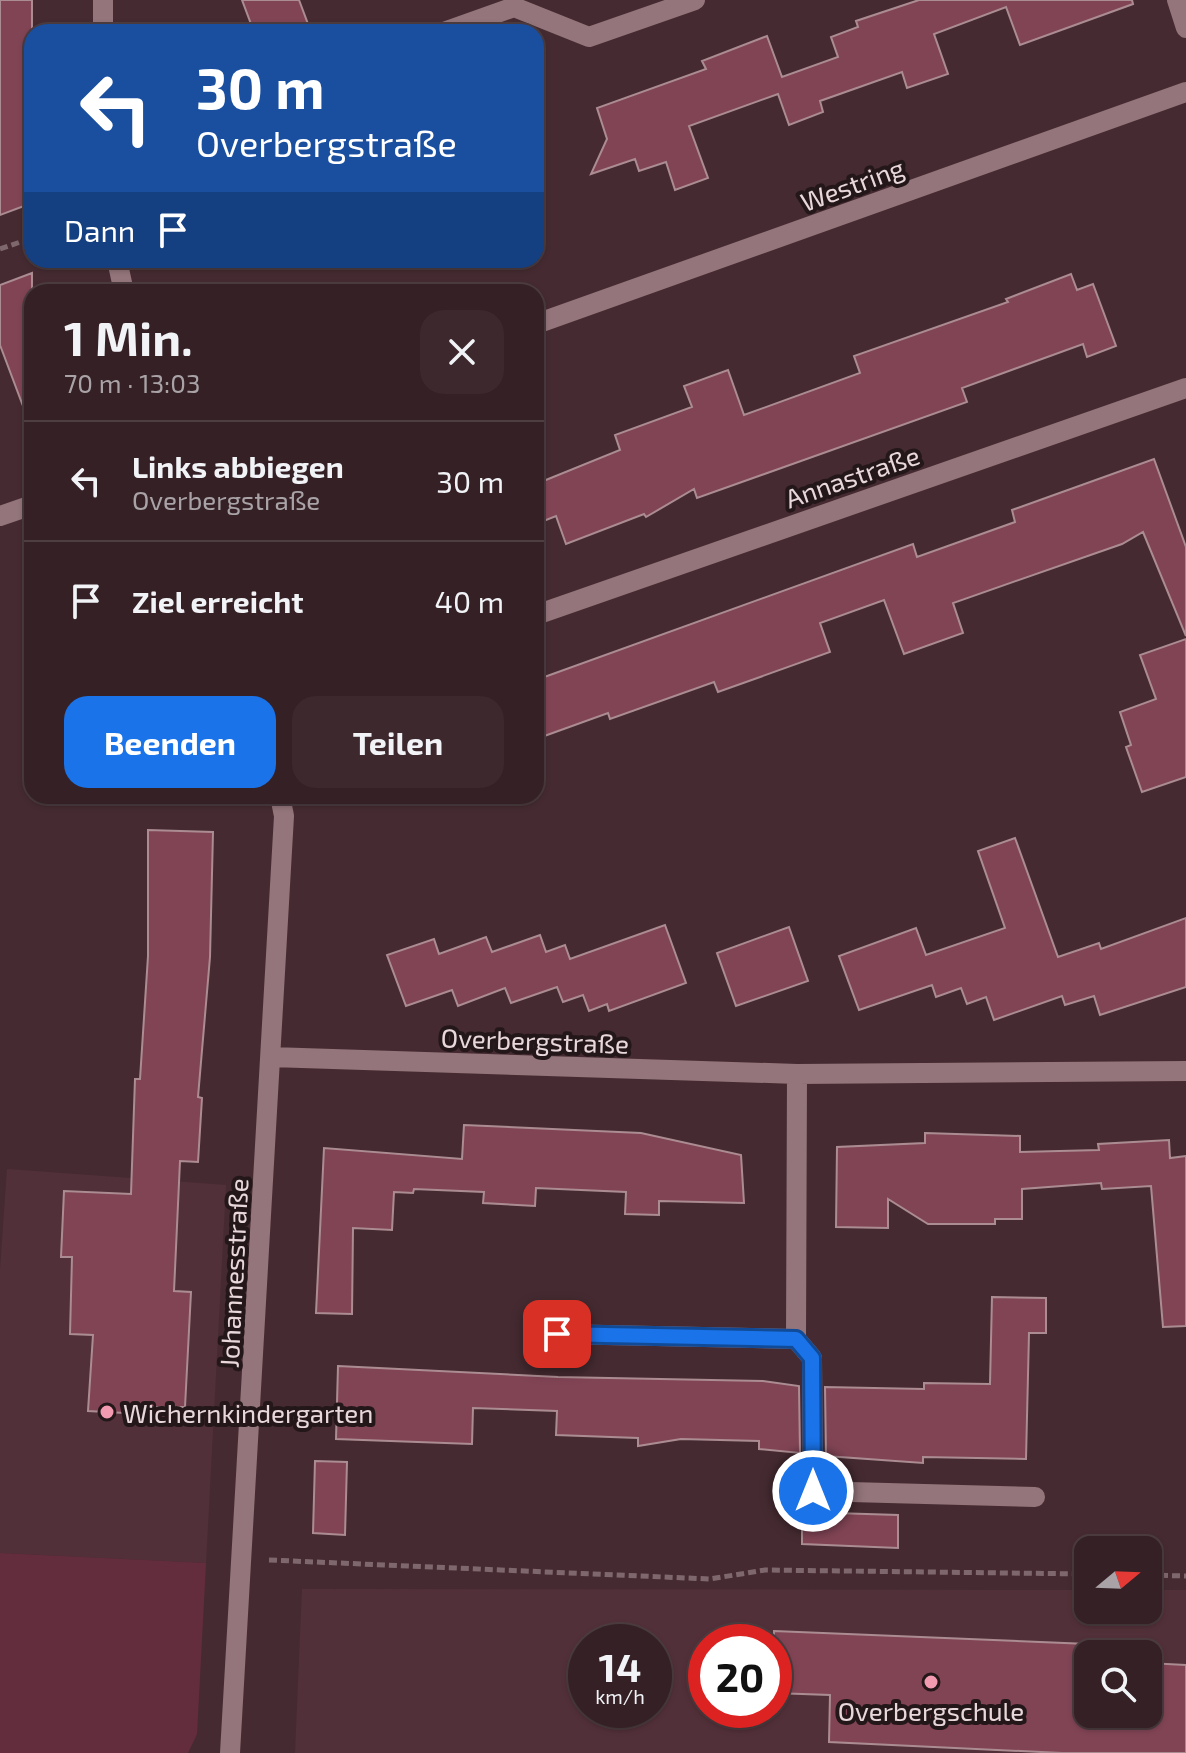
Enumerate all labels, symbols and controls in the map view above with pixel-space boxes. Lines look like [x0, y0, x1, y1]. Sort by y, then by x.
text: 30 m [196, 53, 325, 120]
icon: left [64, 56, 168, 160]
text: Overbergstraße [196, 121, 457, 164]
street label: Westring [796, 151, 908, 217]
icon: arrive [151, 208, 195, 252]
text: Dann [64, 212, 135, 248]
text: 1 Min. [64, 308, 193, 366]
button: close [420, 310, 504, 394]
text: 70 m · 13:03 [64, 367, 200, 398]
street label: Annastraße [781, 439, 923, 513]
text: Links abbiegen [132, 448, 344, 484]
icon: left [64, 459, 108, 503]
text: 30 m [436, 463, 504, 499]
text: Overbergstraße [132, 484, 320, 515]
icon: arrive [64, 579, 108, 623]
text: Ziel erreicht [132, 583, 304, 619]
text: 40 m [434, 583, 504, 619]
button: Beenden [64, 696, 276, 788]
button: Teilen [292, 696, 504, 788]
street label: Overbergstraße [440, 1021, 630, 1059]
street label: Johannesstraße [213, 1177, 253, 1369]
pin [523, 1300, 591, 1368]
icon: arrive [535, 1312, 579, 1356]
place label: Wichernkindergarten [123, 1397, 373, 1428]
marker: Wichernkindergarten [98, 1403, 116, 1421]
position arrow [771, 1449, 855, 1533]
north arrow [1074, 1536, 1162, 1624]
map controls [1074, 1536, 1162, 1728]
speed limit sign: 20 [688, 1624, 792, 1728]
button: search [1074, 1640, 1162, 1728]
text: 14 [599, 1642, 641, 1690]
marker: Overbergschule [922, 1673, 940, 1691]
text: km/h [595, 1684, 645, 1708]
place label: Overbergschule [838, 1695, 1024, 1726]

